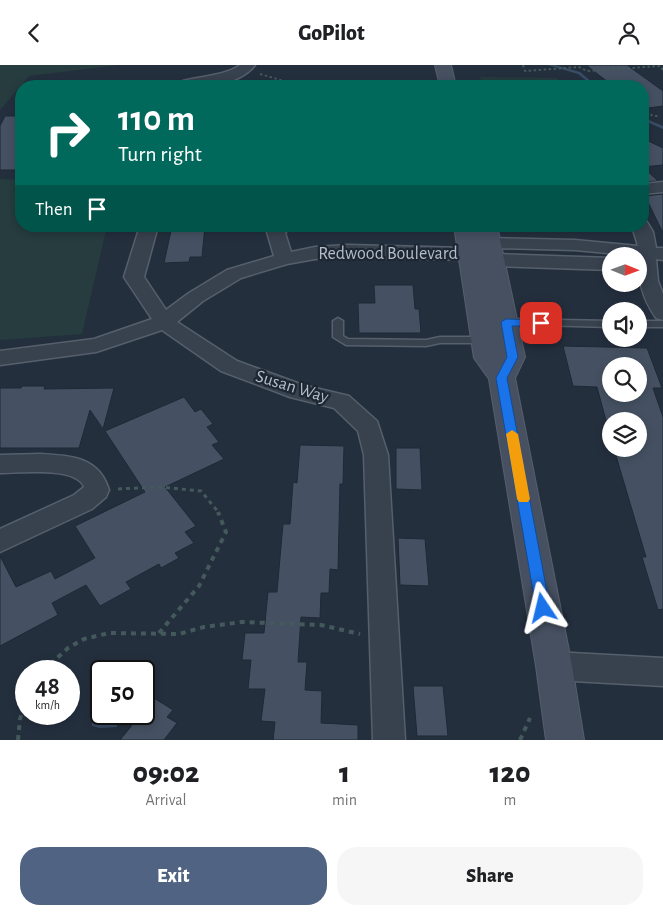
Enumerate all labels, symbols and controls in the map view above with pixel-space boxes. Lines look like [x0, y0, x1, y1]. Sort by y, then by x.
icon: back [20, 19, 48, 47]
icon: person [615, 19, 643, 47]
text: GoPilot [298, 22, 365, 44]
icon: right [35, 100, 100, 165]
text: 110 m [118, 102, 195, 137]
text: Turn right [118, 143, 202, 165]
icon: arrive [83, 195, 111, 223]
text: Then [35, 200, 73, 219]
street label: Redwood Boulevard [318, 245, 458, 263]
north arrow [602, 247, 648, 293]
map controls [602, 247, 647, 457]
pin [520, 302, 562, 344]
button: sound [602, 302, 647, 347]
icon: arrive [527, 309, 555, 337]
button: search [602, 357, 647, 402]
street label: Susan Way [253, 367, 331, 407]
button: layers [602, 412, 647, 457]
position arrow [516, 581, 568, 633]
speed limit sign: 50 [90, 660, 155, 725]
text: 48 [35, 674, 60, 699]
text: km/h [35, 699, 60, 711]
text: 09:02 [133, 758, 200, 788]
text: 1 [339, 758, 350, 788]
text: 120 [490, 758, 530, 788]
text: Arrival [145, 792, 187, 808]
text: min [332, 792, 357, 808]
text: m [504, 792, 516, 808]
button: Exit [20, 847, 327, 905]
button: Share [337, 847, 643, 905]

